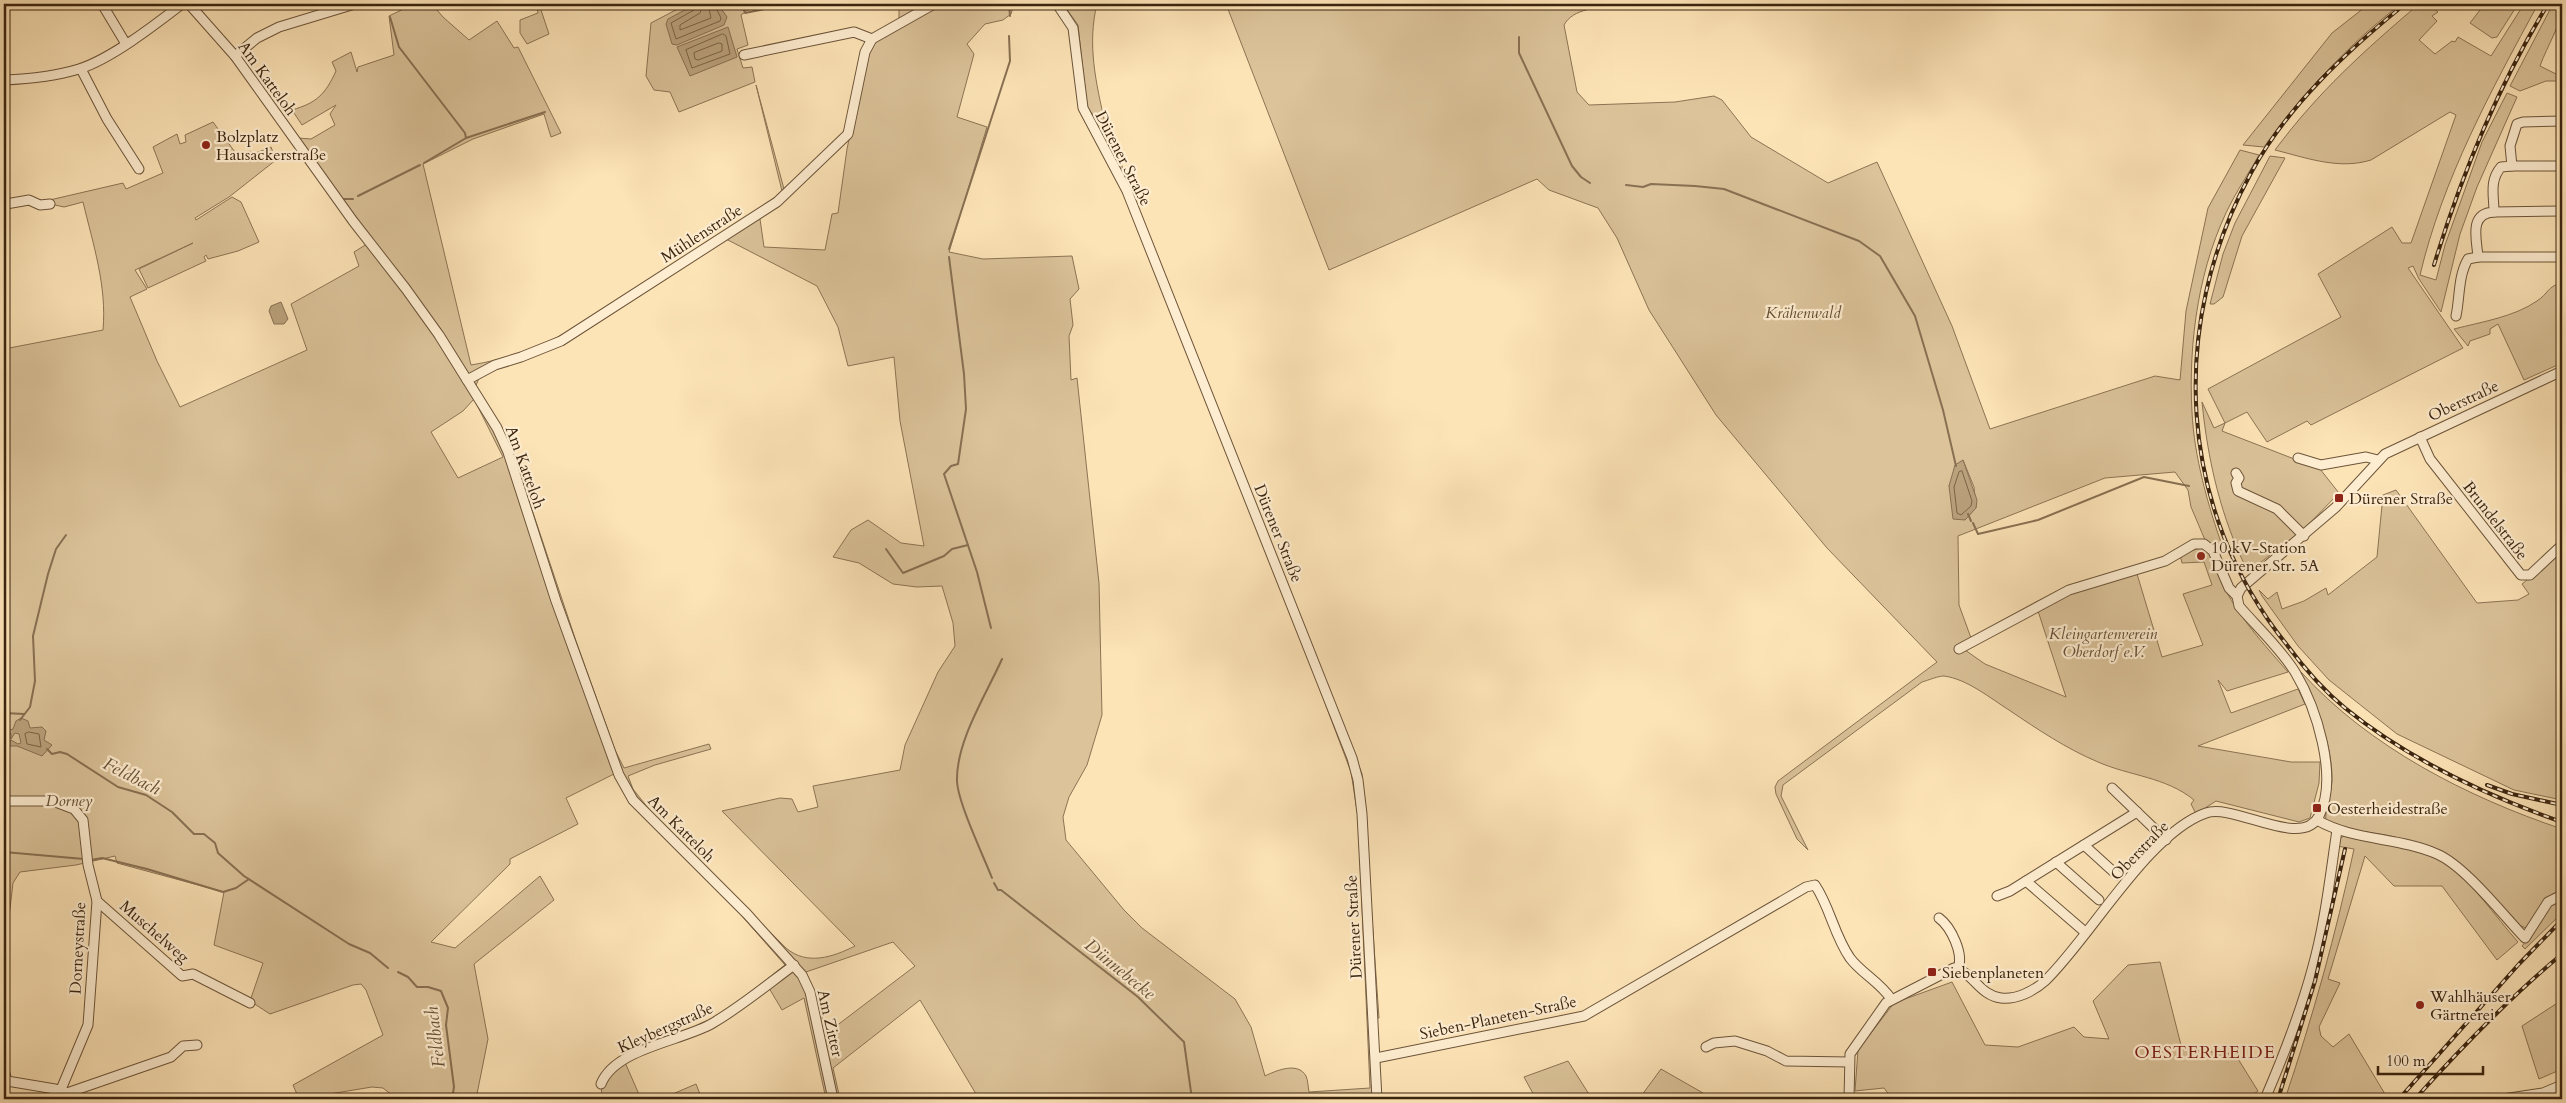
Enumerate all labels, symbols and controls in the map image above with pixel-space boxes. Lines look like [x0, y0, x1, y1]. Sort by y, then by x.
street label: Am Katteloh [233, 37, 302, 120]
street label: Dürener Straße [1090, 107, 1157, 210]
place label: Bolzplatz Hausackerstraße [216, 126, 326, 166]
marker: Bolzplatz Hausackerstraße [200, 139, 212, 151]
street label: Mühlenstraße [657, 199, 747, 268]
park label: Krähenwald [1765, 302, 1842, 324]
street label: Oberstraße [2425, 375, 2502, 427]
street label: Am Katteloh [500, 423, 550, 512]
street label: Brundelstraße [2457, 477, 2533, 565]
street label: Dürener Straße [1248, 481, 1308, 586]
place label: Dürener Straße [2349, 488, 2453, 510]
marker: Dürener Straße [2333, 492, 2345, 504]
place label: 10 kV-Station Dürener Str. 5A [2211, 537, 2320, 577]
marker: 10 kV-Station Dürener Str. 5A [2195, 550, 2207, 562]
park label: Kleingartenverein Oberdorf e.V. [2049, 623, 2158, 663]
water label: Feldbach [99, 751, 165, 802]
park label: Dorney [45, 790, 93, 812]
street label: Am Katteloh [643, 790, 720, 867]
place label: Oesterheidestraße [2327, 798, 2448, 820]
marker: Oesterheidestraße [2311, 802, 2323, 814]
street label: Oberstraße [2106, 816, 2174, 885]
street label: Dürener Straße [1340, 874, 1368, 979]
street label: Muschelweg [115, 895, 194, 968]
street label: Dorneystraße [65, 901, 91, 995]
water label: Dünnebecke [1079, 933, 1161, 1006]
place label: Siebenplaneten [1942, 962, 2044, 984]
marker: Siebenplaneten [1926, 966, 1938, 978]
place label: Wahlhäuser Gärtnerei [2429, 986, 2511, 1026]
street label: Am Zitter [812, 987, 848, 1059]
street label: Sieben-Planeten-Straße [1418, 991, 1579, 1045]
street label: Kleybergstraße [614, 997, 717, 1059]
marker: Wahlhäuser Gärtnerei [2414, 999, 2426, 1011]
water label: Feldbach [419, 1005, 452, 1069]
district label: OESTERHEIDE [2134, 1040, 2276, 1065]
scale bar [2378, 1043, 2484, 1075]
text: 100 m [2386, 1051, 2426, 1071]

